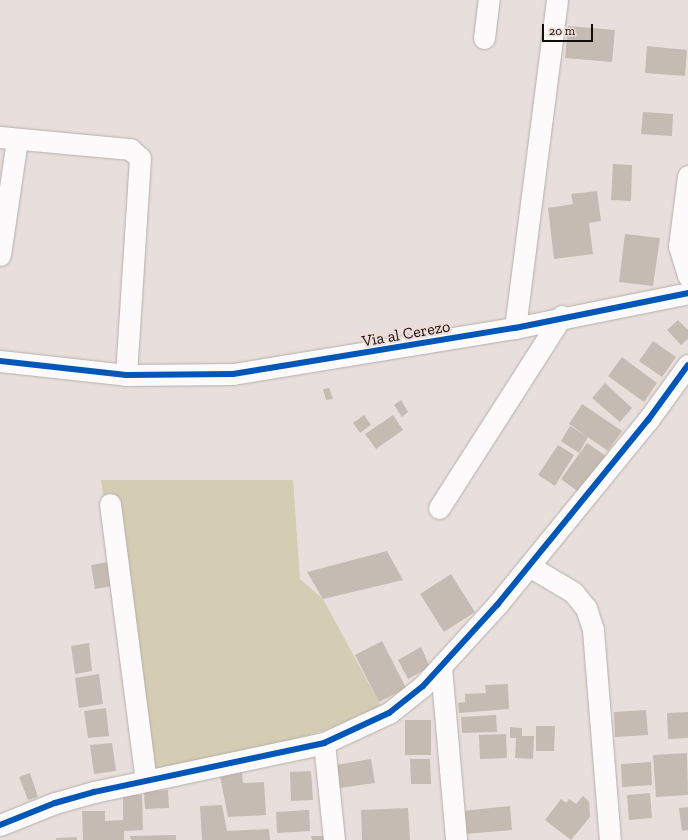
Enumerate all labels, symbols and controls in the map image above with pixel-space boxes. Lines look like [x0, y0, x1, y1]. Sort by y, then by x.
scale bar [544, 16, 595, 42]
text: 20 m [549, 24, 575, 38]
street label: Via al Cerezo [360, 317, 452, 351]

